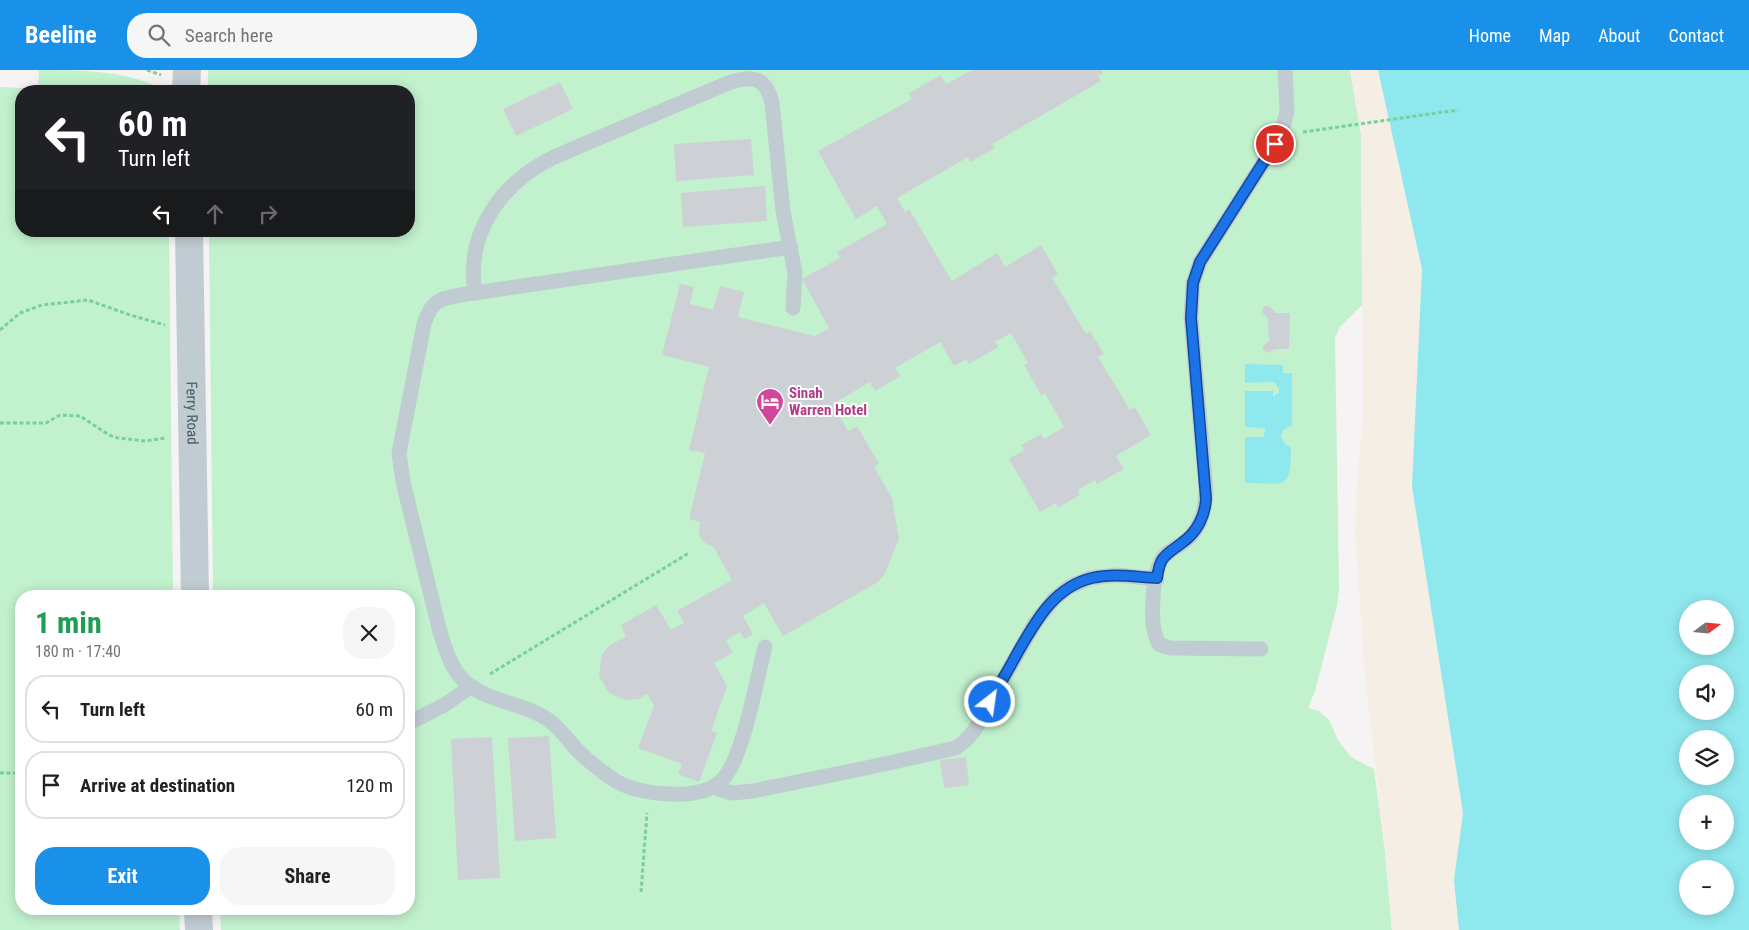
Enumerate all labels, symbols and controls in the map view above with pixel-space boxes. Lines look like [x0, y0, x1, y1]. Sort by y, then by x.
search box [127, 13, 477, 58]
text: Beeline [25, 21, 97, 49]
icon: search [145, 21, 173, 49]
text: Search here [185, 24, 273, 47]
text: Home [1469, 25, 1511, 46]
text: Map [1539, 25, 1570, 46]
text: About [1598, 25, 1640, 46]
text: Contact [1668, 25, 1724, 46]
text: 60 m [118, 104, 187, 145]
icon: left [35, 105, 100, 170]
pin [1254, 123, 1296, 165]
icon: arrive [1261, 130, 1289, 158]
text: Turn left [118, 146, 190, 171]
icon: left [148, 200, 176, 228]
icon: ahead [201, 200, 229, 228]
icon: right [254, 200, 282, 228]
street label: Ferry Road [182, 381, 202, 445]
place label: Sinah Warren Hotel [789, 384, 867, 419]
hotel icon: Sinah Warren Hotel [755, 387, 785, 426]
north arrow [1679, 600, 1734, 655]
map controls [1679, 600, 1734, 915]
text: 1 min [35, 605, 102, 640]
button: close [343, 607, 395, 659]
text: 180 m · 17:40 [35, 642, 121, 661]
button: sound [1679, 665, 1734, 720]
position arrow [963, 675, 1015, 727]
icon: left [37, 695, 65, 723]
text: Turn left [80, 698, 145, 721]
text: 60 m [356, 698, 393, 721]
button: layers [1679, 730, 1734, 785]
icon: arrive [37, 771, 65, 799]
text: Arrive at destination [80, 774, 235, 797]
text: 120 m [346, 774, 393, 797]
button: + [1679, 795, 1734, 850]
button: Exit [35, 847, 210, 905]
button: Share [220, 847, 395, 905]
button: − [1679, 860, 1734, 915]

